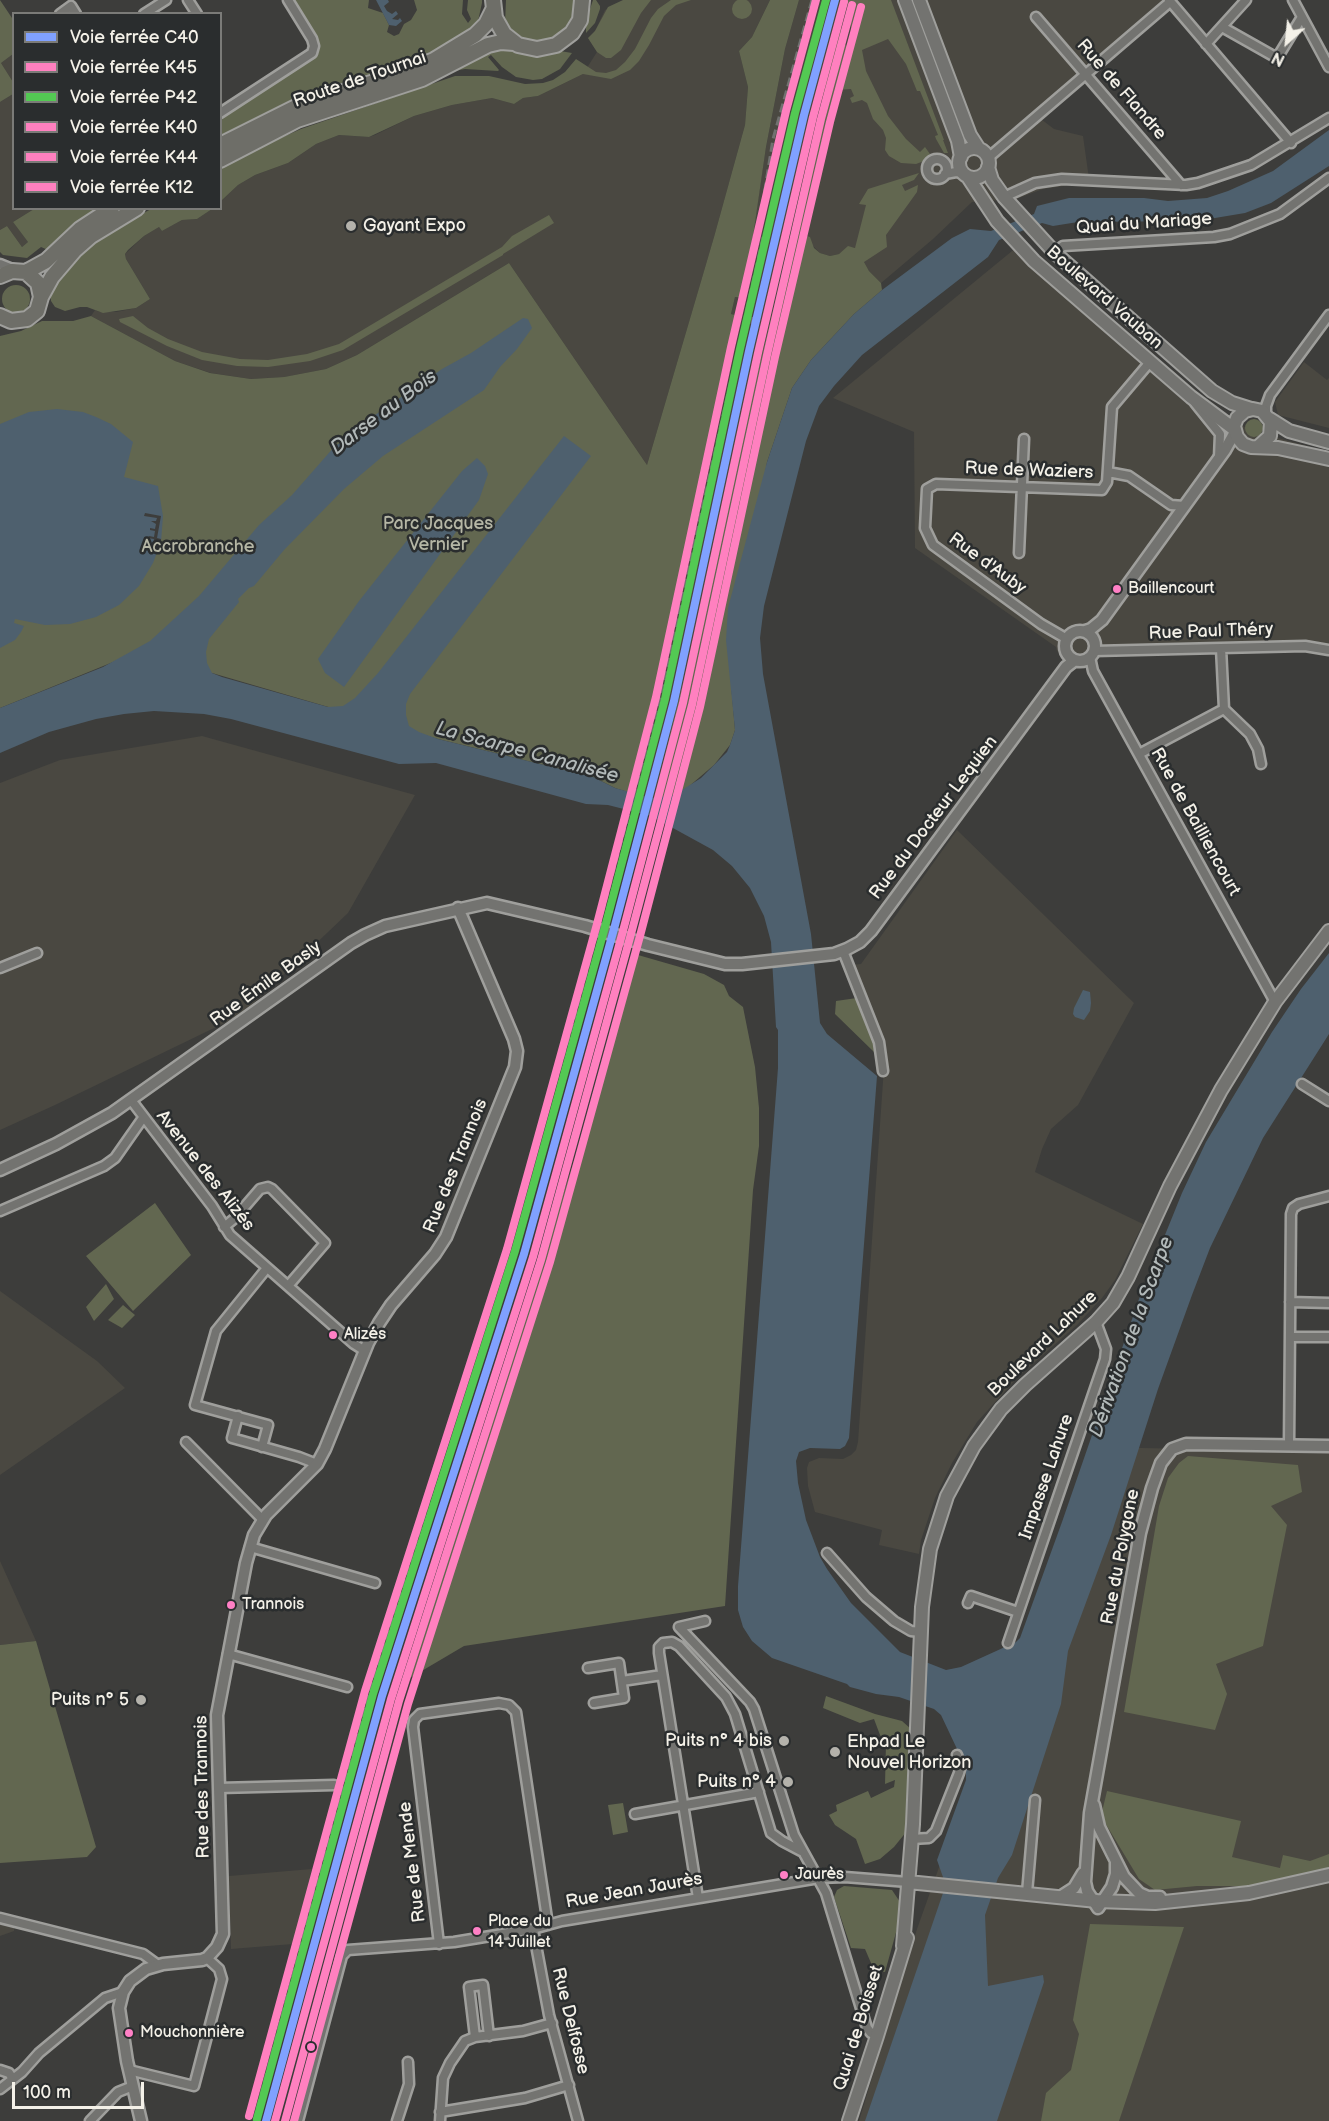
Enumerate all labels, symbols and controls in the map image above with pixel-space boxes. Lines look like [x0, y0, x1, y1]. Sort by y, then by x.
legend [12, 12, 222, 210]
north arrow [1257, 12, 1317, 72]
text: Voie ferrée C40 [70, 27, 199, 48]
street label: Rue de Flandre [1071, 35, 1171, 145]
street label: Route de Tournai [291, 47, 429, 113]
text: N [1269, 47, 1288, 70]
text: Voie ferrée K45 [70, 57, 197, 78]
text: Voie ferrée P42 [70, 87, 197, 108]
text: Voie ferrée K40 [70, 117, 197, 138]
text: Voie ferrée K44 [70, 147, 198, 168]
text: Voie ferrée K12 [70, 177, 193, 198]
street label: Quai du Mariage [1075, 208, 1213, 240]
place label: Gayant Expo [363, 215, 466, 237]
marker: Gayant Expo [344, 219, 358, 233]
street label: Boulevard Vauban [1041, 242, 1167, 354]
water label: Darse au Bois [326, 365, 442, 461]
street label: Rue de Waziers [964, 458, 1094, 484]
park label: Parc Jacques Vernier [383, 513, 493, 556]
street label: Rue d'Auby [944, 529, 1030, 599]
park label: Accrobranche [142, 536, 254, 558]
place label: Baillencourt [1128, 579, 1215, 599]
marker: Baillencourt [1111, 583, 1123, 595]
street label: Rue Paul Théry [1148, 619, 1274, 645]
water label: La Scarpe Canalisée [433, 717, 621, 789]
street label: Rue du Docteur Lequien [865, 732, 1003, 904]
street label: Rue de Bailliencourt [1145, 744, 1245, 900]
street label: Rue Émile Basly [206, 936, 326, 1032]
street label: Rue des Trannois [419, 1096, 493, 1236]
street label: Avenue des Alizés [151, 1106, 259, 1236]
water label: Dérivation de la Scarpe [1085, 1233, 1179, 1441]
street label: Boulevard Lahure [984, 1286, 1102, 1402]
place label: Alizés [344, 1325, 386, 1345]
marker: Alizés [327, 1329, 339, 1341]
street label: Impasse Lahure [1015, 1411, 1079, 1543]
street label: Rue du Polygone [1097, 1487, 1145, 1627]
place label: Trannois [242, 1595, 304, 1615]
marker: Trannois [225, 1599, 237, 1611]
place label: Puits n° 5 [51, 1689, 129, 1711]
marker: Puits n° 5 [134, 1693, 148, 1707]
street label: Rue des Trannois [191, 1715, 215, 1859]
place label: Puits n° 4 bis [665, 1730, 772, 1752]
place label: Ehpad Le Nouvel Horizon [847, 1731, 971, 1774]
marker: Puits n° 4 bis [777, 1734, 791, 1748]
marker: Ehpad Le Nouvel Horizon [828, 1745, 842, 1759]
place label: Puits n° 4 [697, 1771, 776, 1793]
marker: Puits n° 4 [781, 1775, 795, 1789]
street label: Rue de Mende [395, 1800, 431, 1924]
place label: Jaurès [795, 1865, 844, 1885]
street label: Rue Jean Jaurès [564, 1868, 704, 1914]
marker: Jaurès [778, 1869, 790, 1881]
place label: Place du 14 Juillet [488, 1912, 551, 1950]
marker: Place du 14 Juillet [471, 1925, 483, 1937]
street label: Quai de Boisset [830, 1963, 888, 2093]
street label: Rue Delfosse [546, 1965, 594, 2077]
place label: Mouchonnière [140, 2023, 244, 2043]
marker: Mouchonnière [123, 2027, 135, 2039]
unlabelled marker [305, 2041, 317, 2053]
scale bar [15, 2070, 147, 2108]
text: 100 m [23, 2082, 71, 2103]

